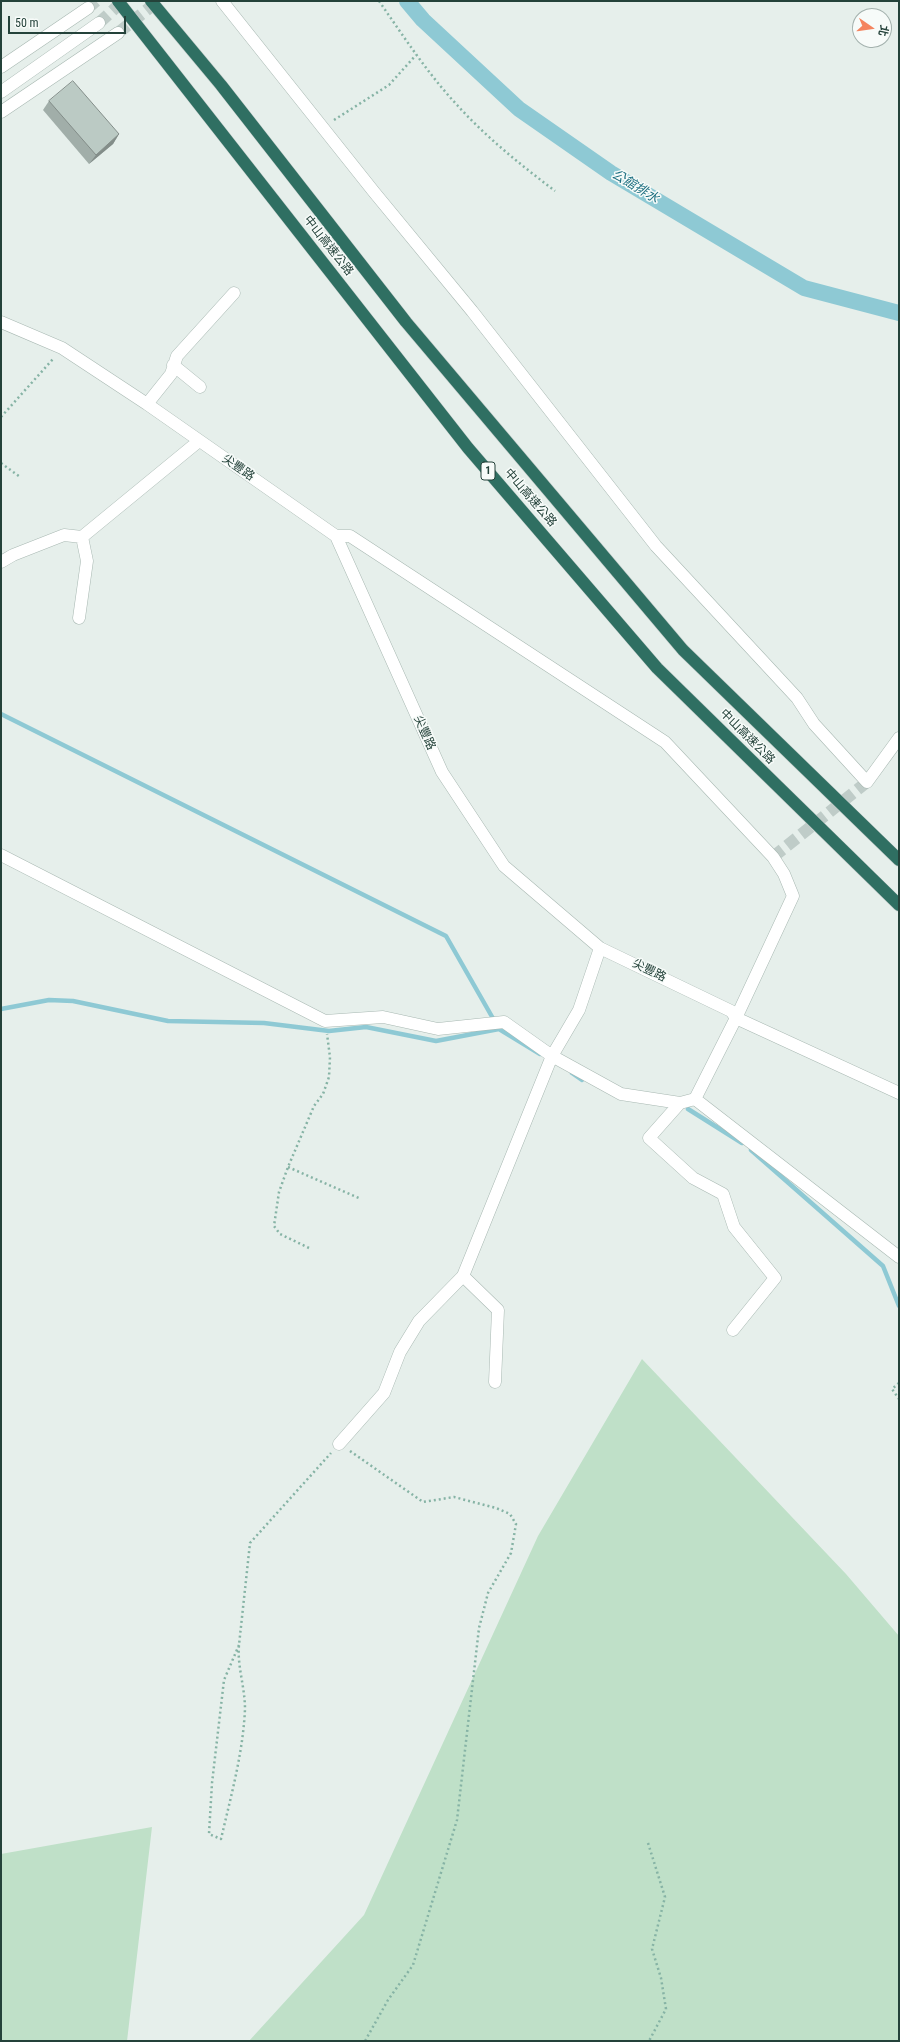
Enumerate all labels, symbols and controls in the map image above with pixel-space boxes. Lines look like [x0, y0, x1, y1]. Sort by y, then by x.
scale bar [10, 8, 128, 34]
north arrow [852, 8, 892, 48]
text: 50 m [15, 16, 39, 30]
text: 北 [876, 24, 891, 37]
water label: 公館排水 [609, 167, 661, 207]
street label: 中山高速公路 [300, 213, 356, 279]
street label: 尖豐路 [219, 452, 257, 484]
road number: 1 [481, 462, 495, 480]
street label: 中山高速公路 [501, 466, 559, 530]
street label: 中山高速公路 [716, 706, 778, 768]
street label: 尖豐路 [410, 714, 438, 752]
street label: 尖豐路 [630, 957, 668, 985]

